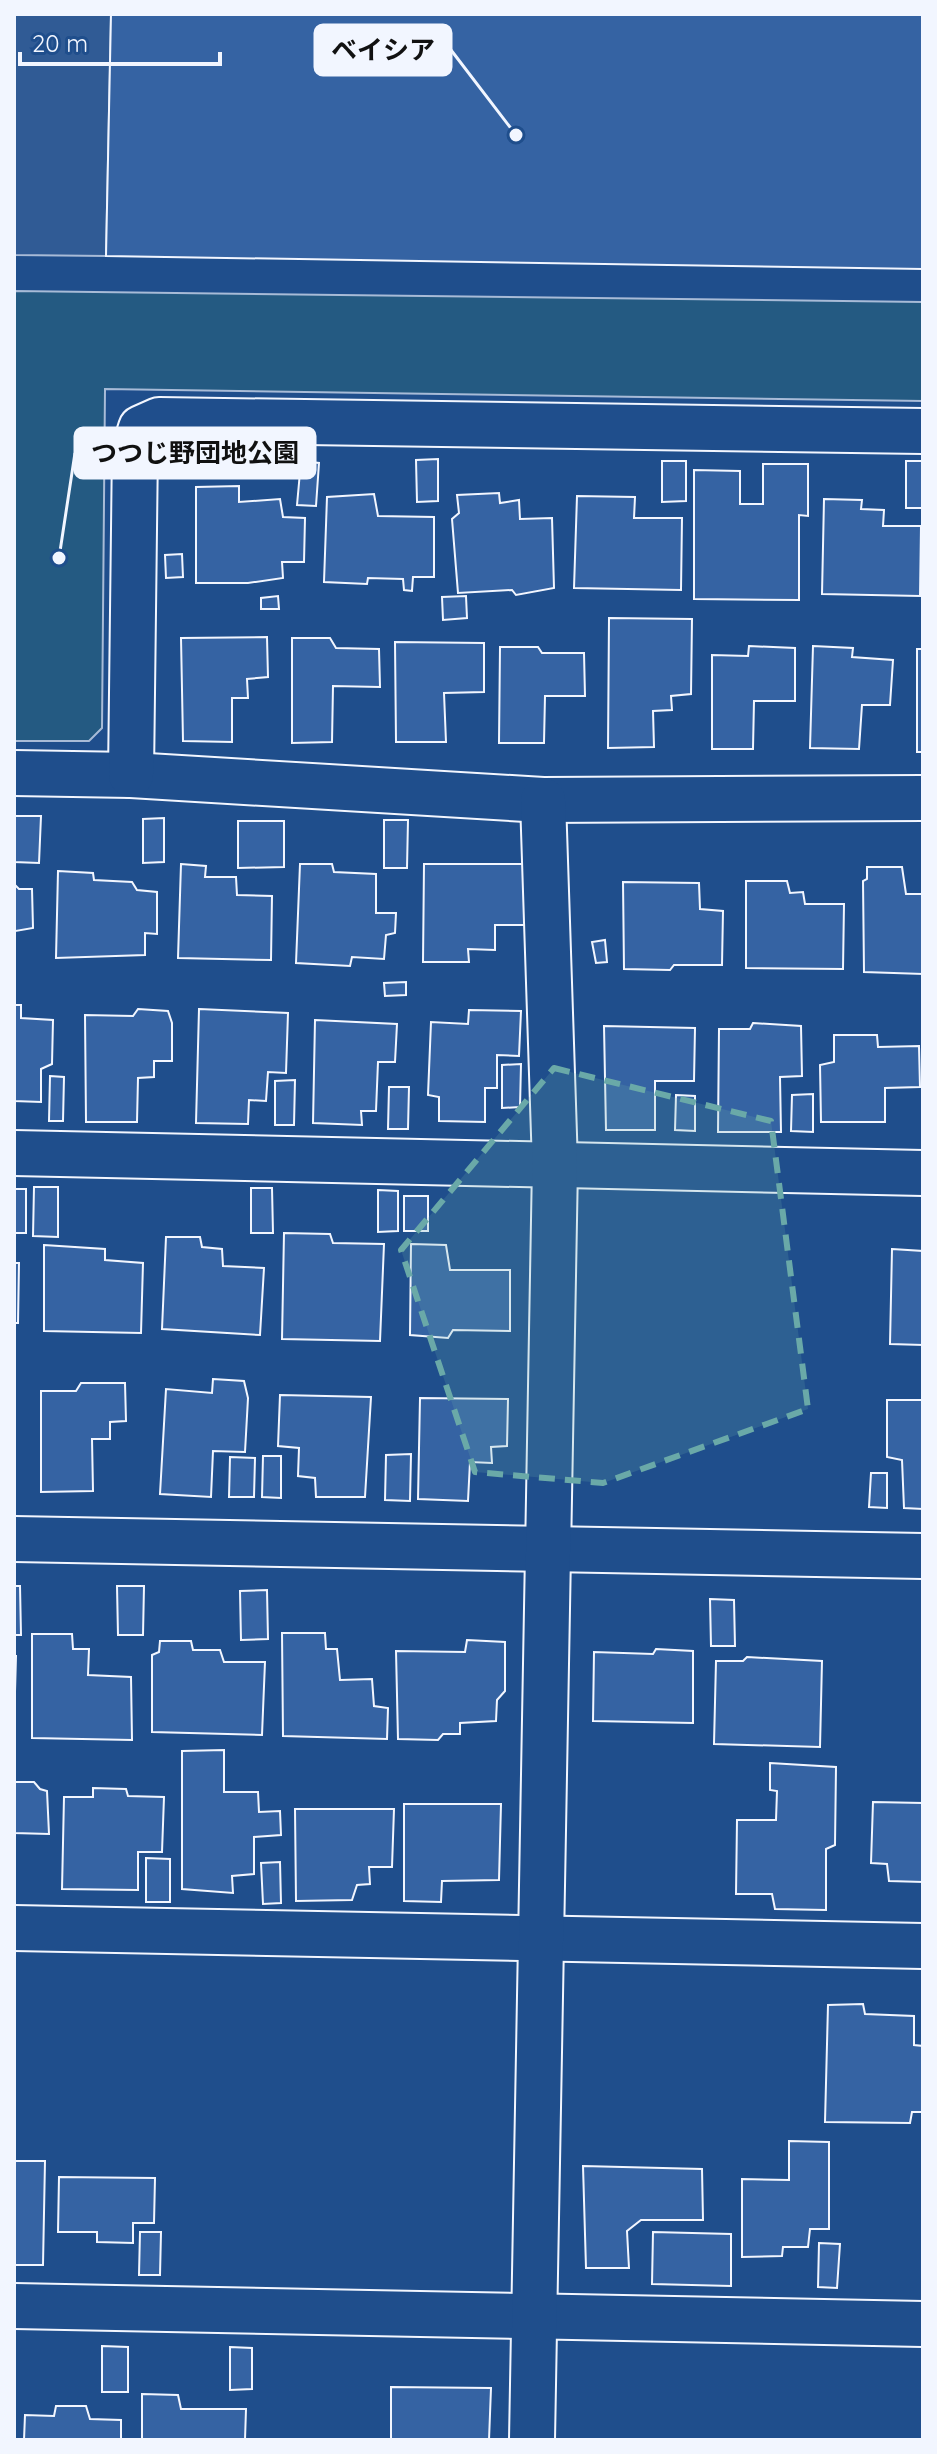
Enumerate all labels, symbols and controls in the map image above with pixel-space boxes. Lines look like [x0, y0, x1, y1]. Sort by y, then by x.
scale bar [20, 16, 220, 66]
callout: ベイシア [315, 25, 451, 75]
text: 20 m [32, 28, 88, 58]
text: ベイシア [331, 33, 435, 66]
callout: つつじ野団地公園 [75, 428, 315, 478]
text: つつじ野団地公園 [91, 436, 299, 469]

